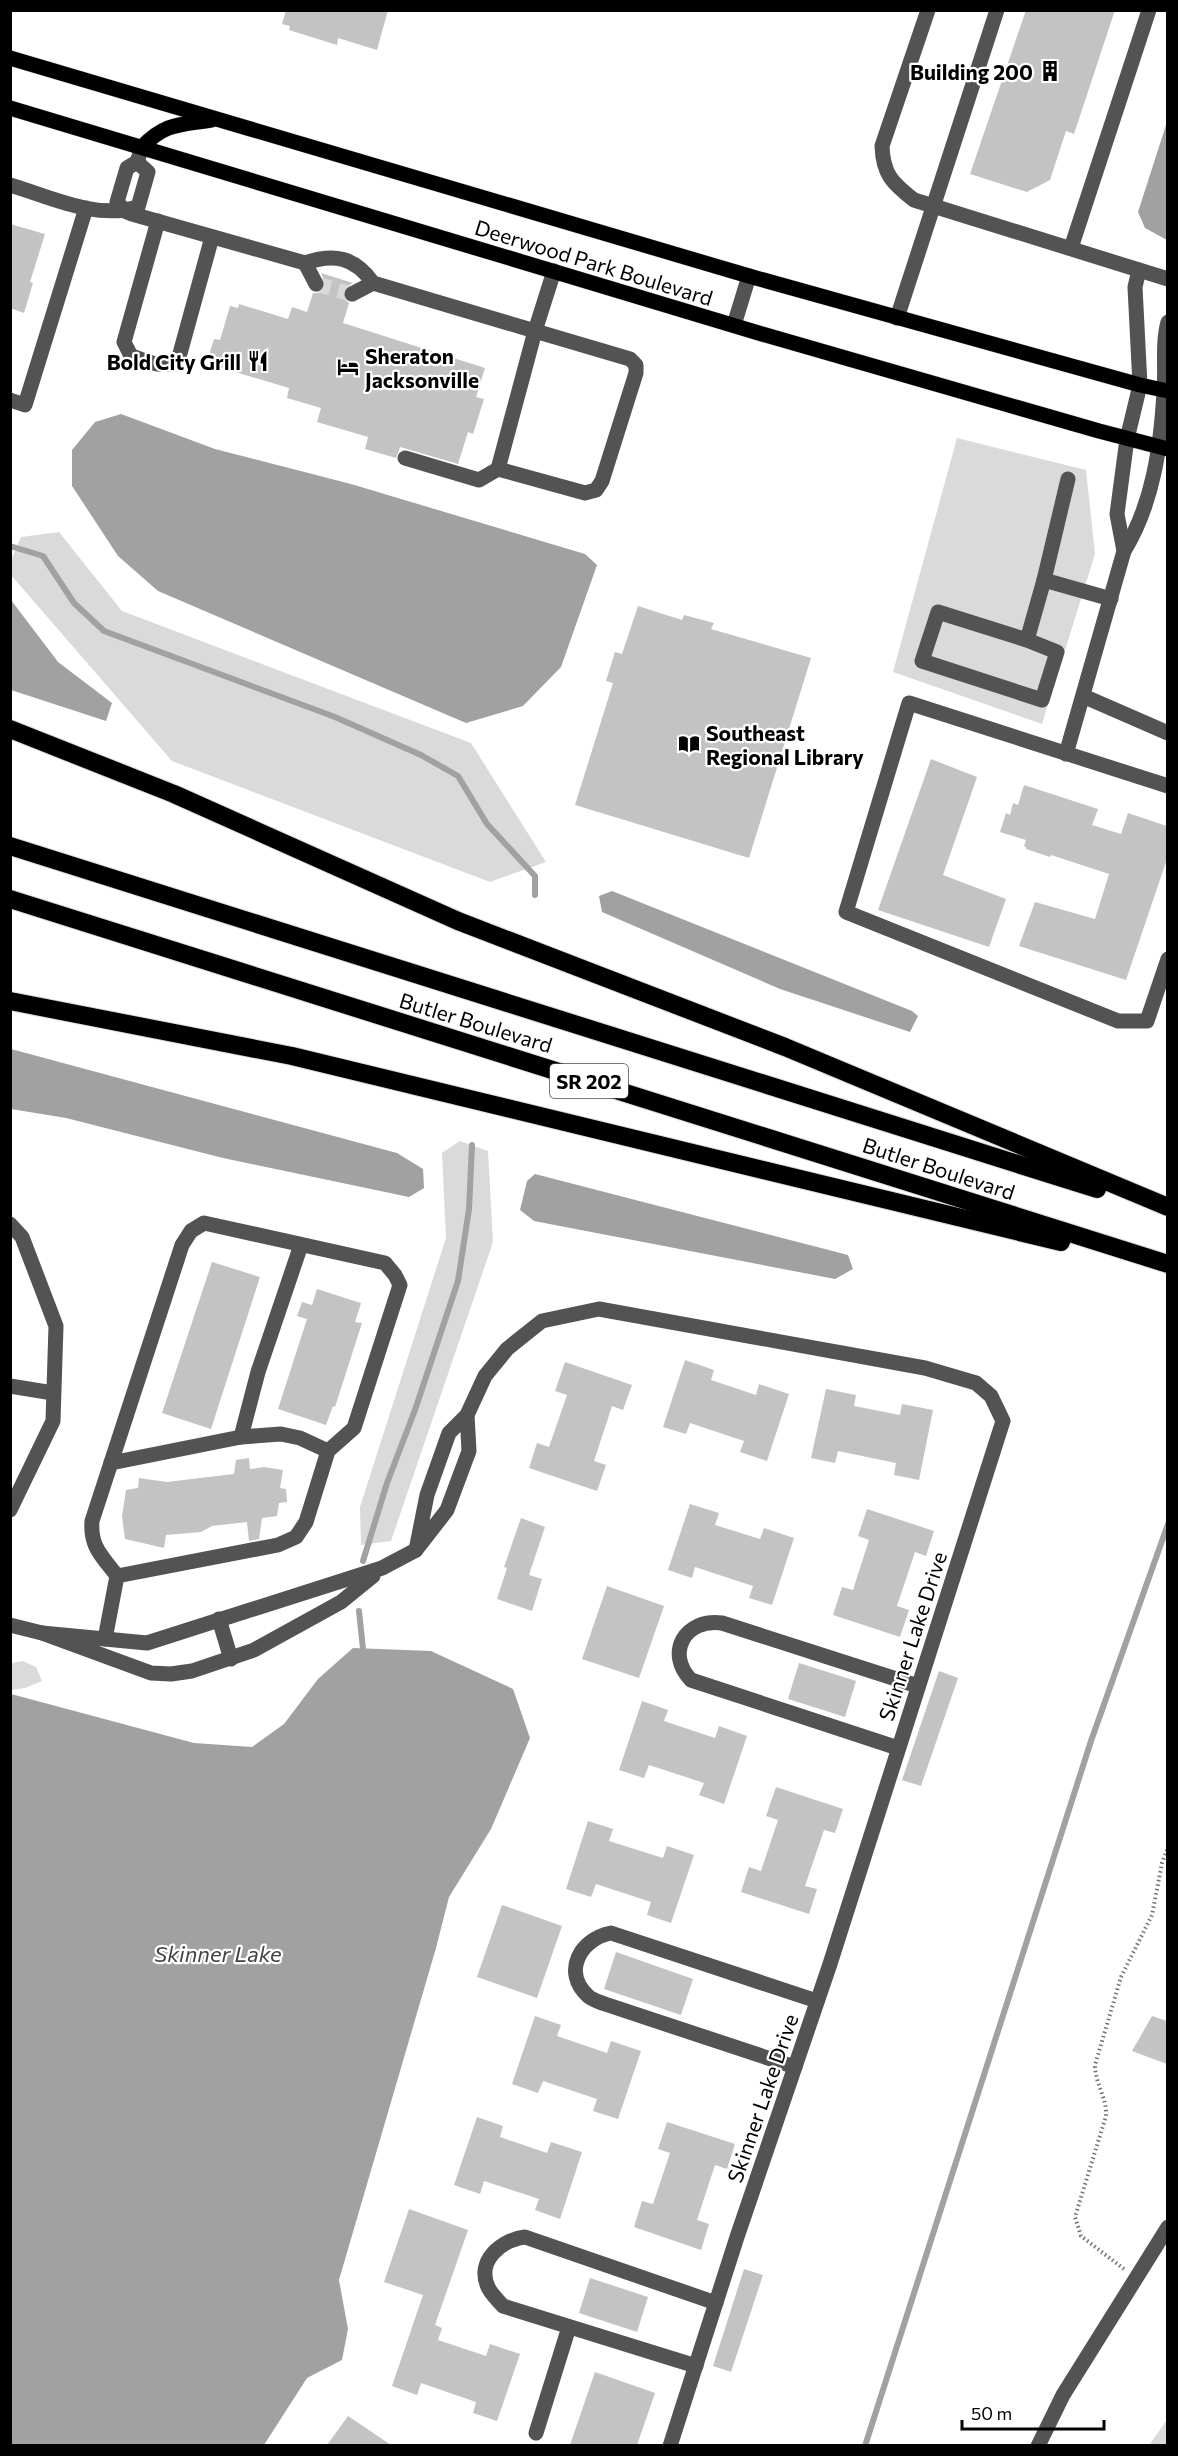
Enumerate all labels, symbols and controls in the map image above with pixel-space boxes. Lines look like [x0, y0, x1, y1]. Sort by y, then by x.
place label: Building 200 [910, 59, 1033, 84]
building icon: Building 200 [1038, 59, 1062, 83]
street label: Deerwood Park Boulevard [472, 214, 716, 310]
place label: Sheraton Jacksonville [365, 343, 479, 392]
place label: Bold City Grill [107, 349, 241, 374]
restaurant icon: Bold City Grill [246, 349, 270, 373]
hotel icon: Sheraton Jacksonville [336, 355, 360, 379]
place label: Southeast Regional Library [706, 720, 864, 769]
library icon: Southeast Regional Library [677, 732, 701, 756]
street label: Butler Boulevard [397, 987, 555, 1057]
road number: SR 202 [550, 1064, 628, 1098]
street label: Butler Boulevard [860, 1132, 1018, 1204]
street label: Skinner Lake Drive [873, 1548, 951, 1724]
water label: Skinner Lake [154, 1940, 282, 1967]
street label: Skinner Lake Drive [721, 2011, 803, 2185]
scale bar [962, 2393, 1104, 2431]
text: 50 m [971, 2402, 1012, 2424]

